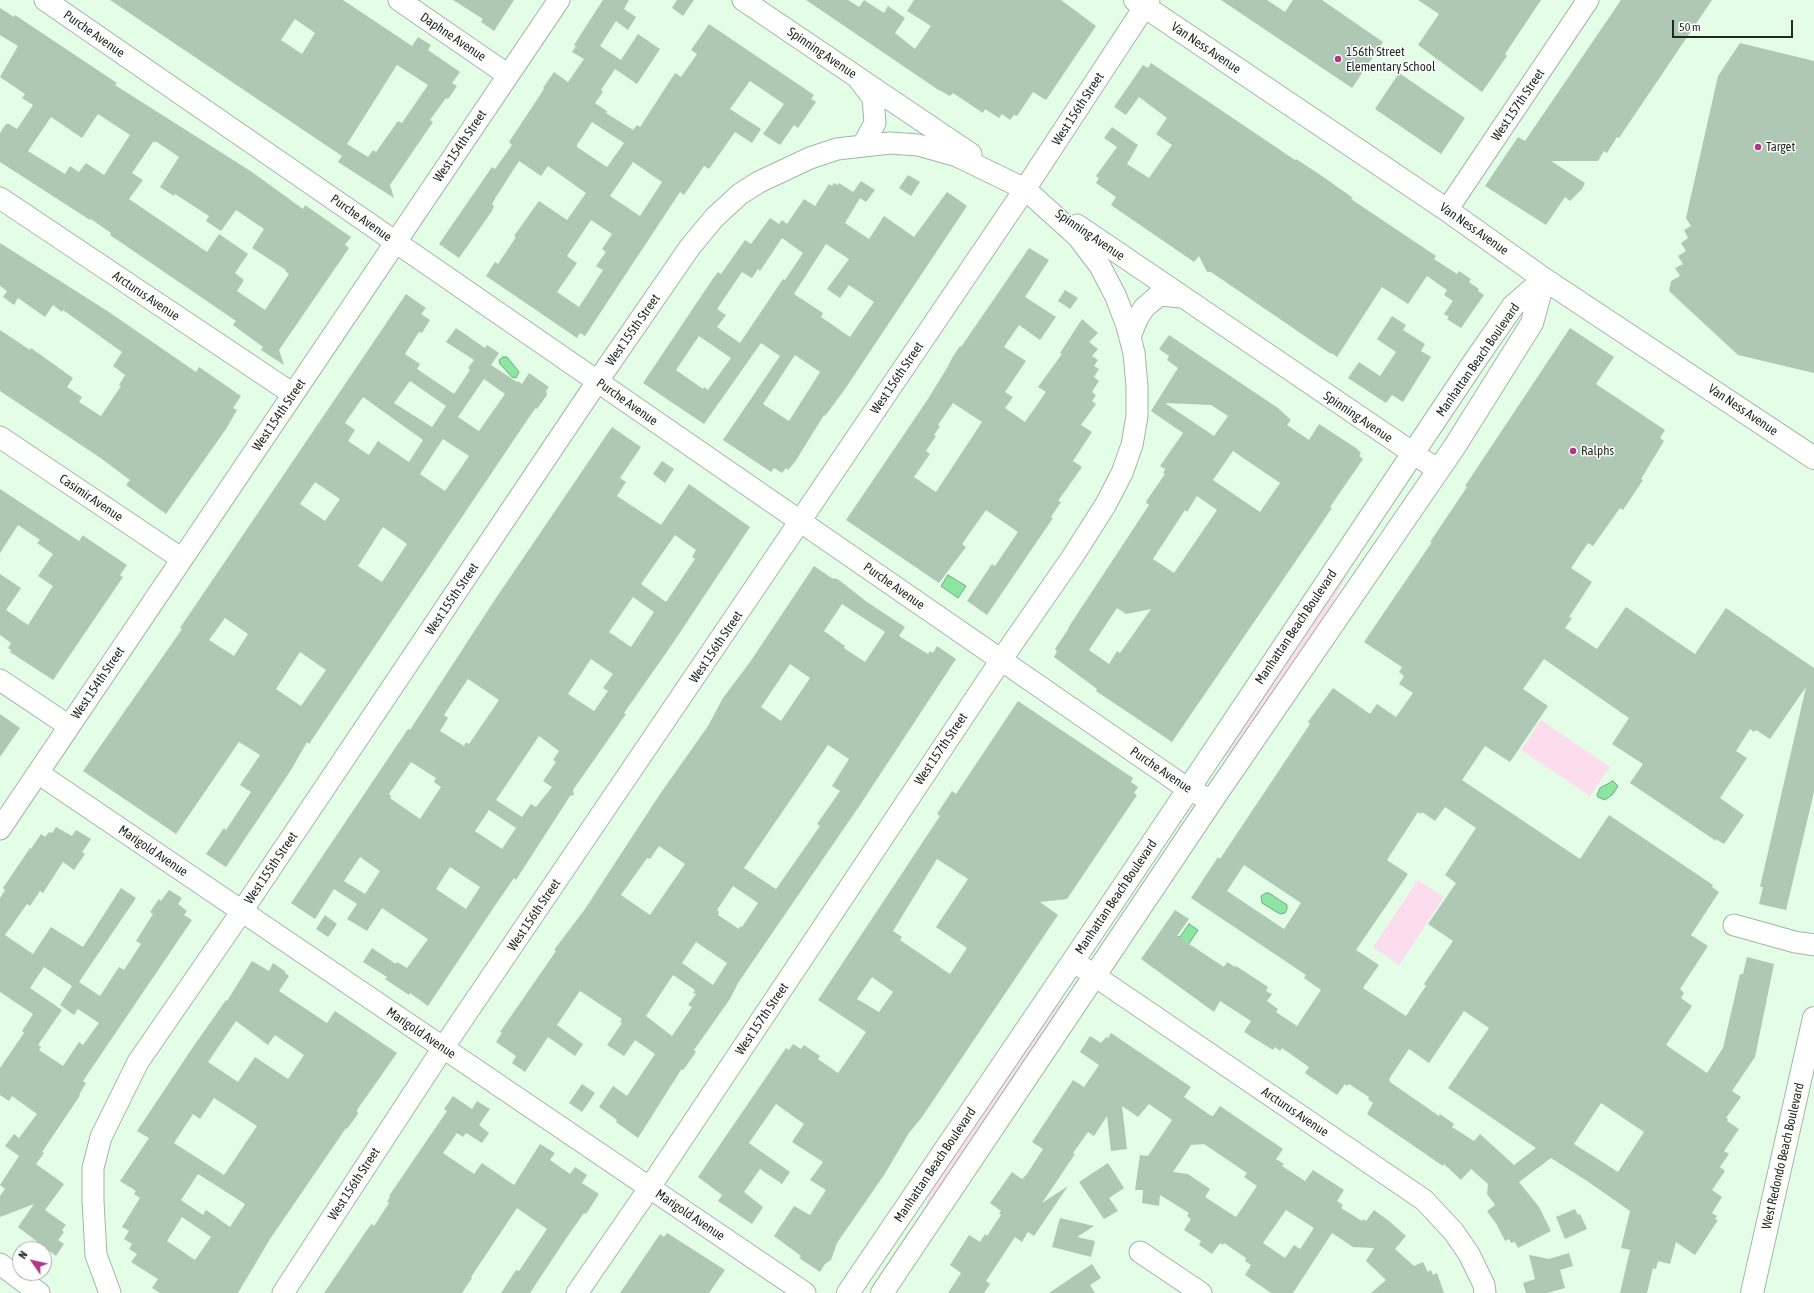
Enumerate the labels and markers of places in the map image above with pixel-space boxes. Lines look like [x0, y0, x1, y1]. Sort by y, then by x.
place label: 156th Street Elementary School [1346, 44, 1435, 75]
marker: 156th Street Elementary School [1333, 54, 1343, 64]
place label: Target [1766, 139, 1795, 155]
marker: Target [1753, 142, 1763, 152]
place label: Ralphs [1581, 443, 1614, 459]
marker: Ralphs [1568, 446, 1578, 456]

